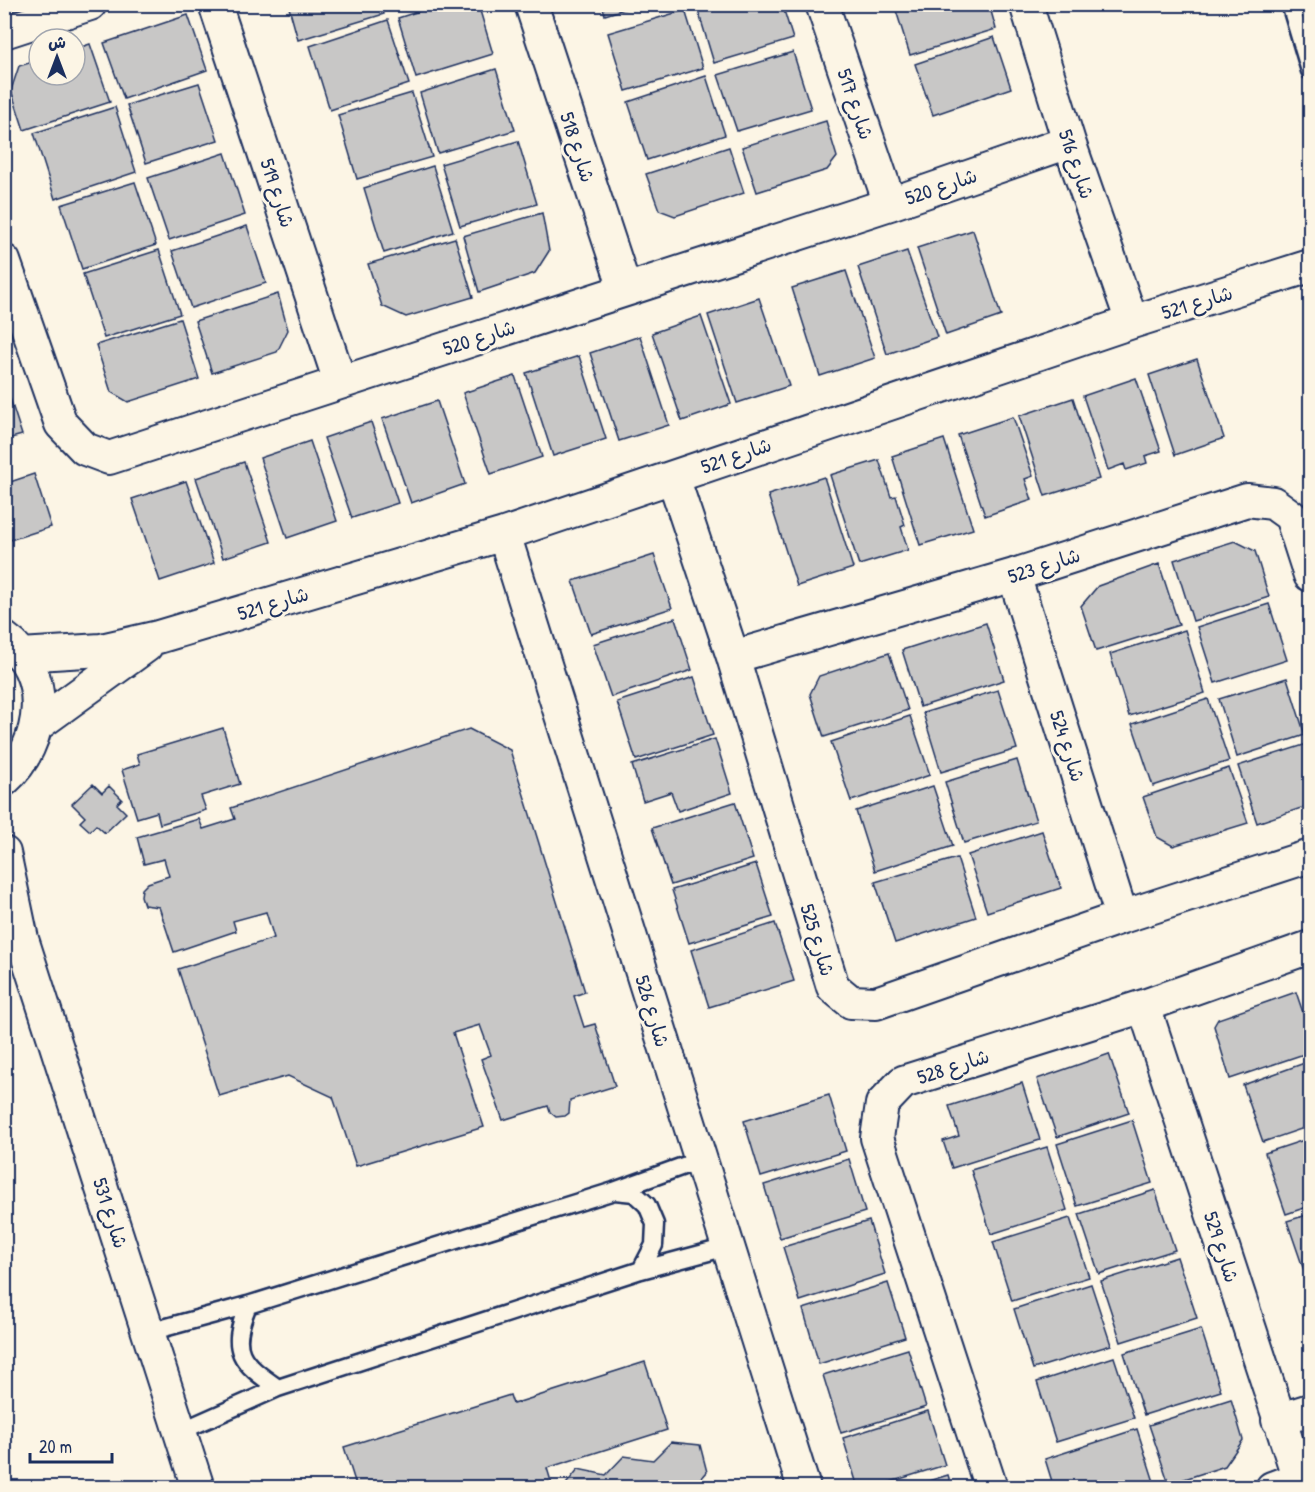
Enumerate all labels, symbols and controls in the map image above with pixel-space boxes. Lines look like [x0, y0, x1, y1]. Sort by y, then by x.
north arrow [27, 27, 87, 87]
text: ش [48, 31, 66, 53]
street label: شارع 517 [830, 65, 881, 143]
street label: شارع 518 [553, 108, 602, 186]
street label: شارع 516 [1052, 126, 1101, 203]
street label: شارع 519 [253, 155, 302, 231]
street label: شارع 520 [901, 161, 981, 212]
street label: شارع 521 [1158, 278, 1236, 327]
street label: شارع 520 [439, 313, 519, 362]
street label: شارع 521 [697, 430, 775, 481]
street label: شارع 523 [1004, 541, 1084, 590]
street label: شارع 521 [234, 579, 312, 628]
street label: شارع 524 [1043, 707, 1092, 785]
street label: شارع 525 [793, 901, 842, 980]
street label: شارع 526 [628, 972, 677, 1050]
street label: شارع 528 [913, 1042, 993, 1091]
street label: شارع 531 [86, 1174, 135, 1252]
street label: شارع 529 [1197, 1208, 1246, 1286]
scale bar [30, 1426, 112, 1464]
text: 20 m [39, 1434, 72, 1459]

